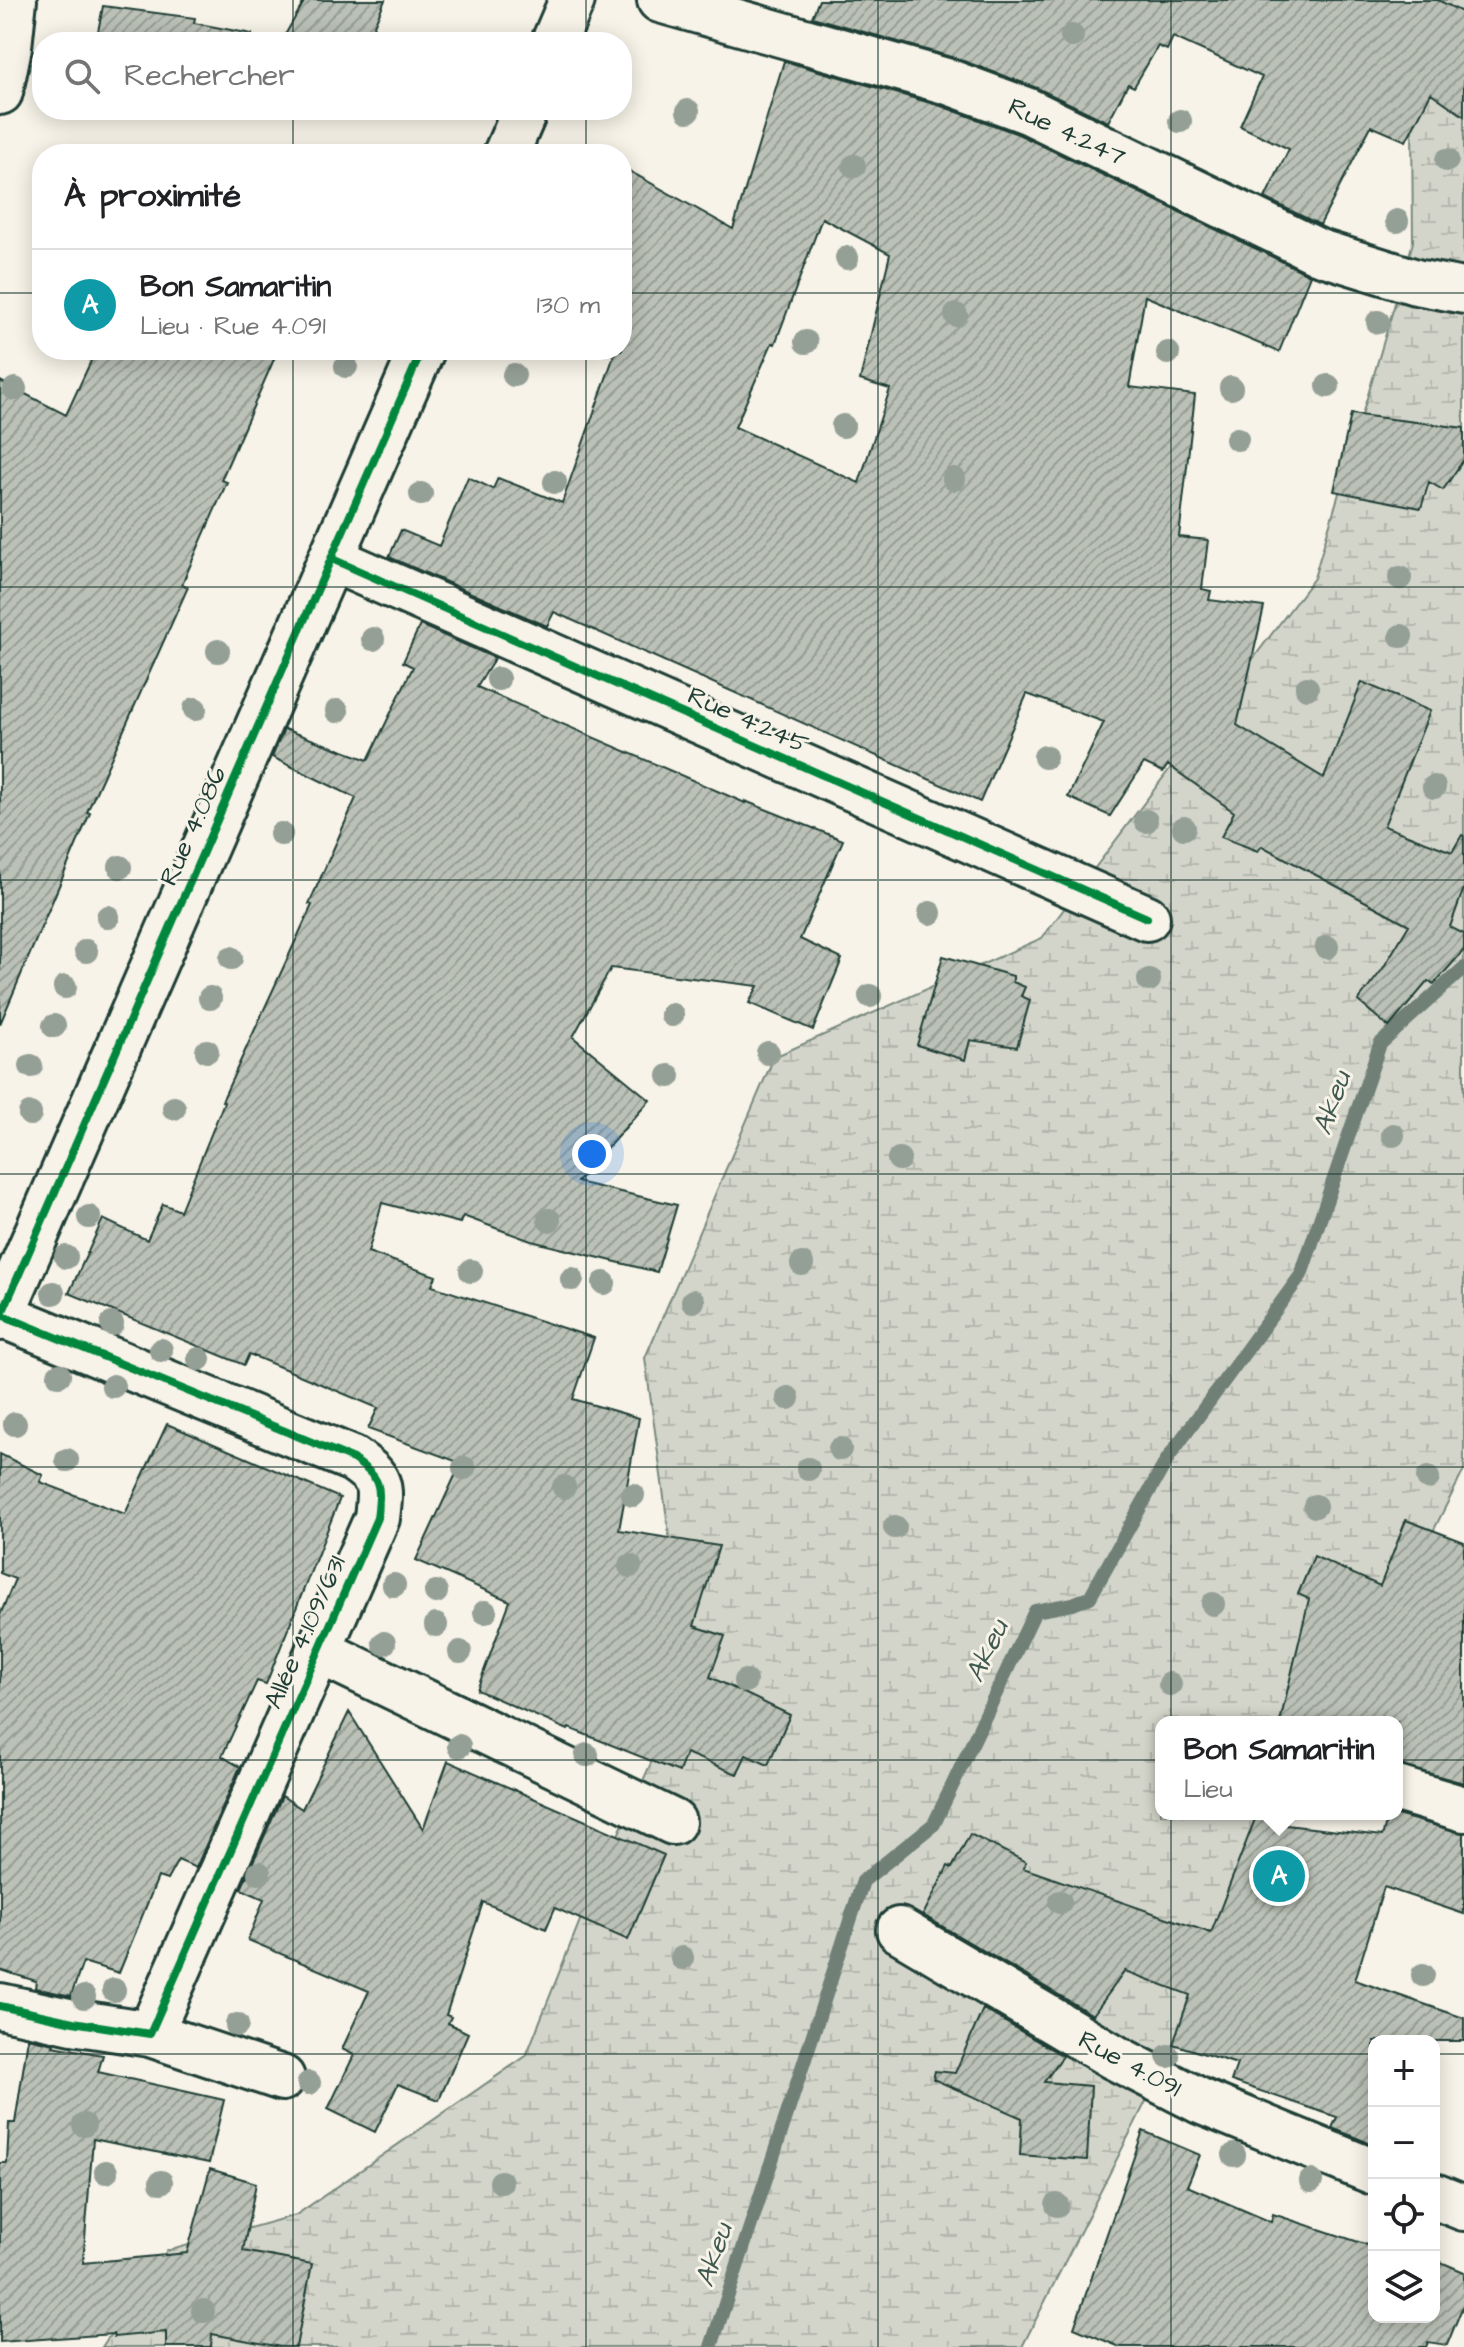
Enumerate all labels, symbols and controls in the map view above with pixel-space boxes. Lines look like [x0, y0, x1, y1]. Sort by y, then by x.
search box [32, 32, 632, 120]
icon: search [60, 54, 104, 98]
text: Rechercher [124, 55, 295, 97]
street label: Rue 4.247 [1002, 89, 1132, 175]
text: À proximité [64, 172, 241, 220]
text: Bon Samaritin [140, 266, 331, 308]
text: A [82, 287, 98, 323]
text: 130 m [536, 287, 600, 323]
text: Lieu · Rue 4.091 [140, 308, 326, 344]
street label: Rue 4.245 [682, 677, 814, 763]
street label: Rue 4.086 [151, 761, 235, 891]
water label: Akeu [1303, 1064, 1362, 1140]
your location [572, 1134, 612, 1174]
street label: Allée 4.109/631 [255, 1550, 355, 1714]
water label: Akeu [956, 1612, 1019, 1688]
popup [1155, 1716, 1403, 1820]
text: Bon Samaritin [1183, 1729, 1375, 1771]
text: Lieu [1183, 1771, 1233, 1807]
pin: A [1253, 1846, 1305, 1906]
street label: Rue 4.091 [1072, 2022, 1188, 2106]
map controls [1368, 2035, 1440, 2323]
button: + [1368, 2035, 1440, 2107]
button: − [1368, 2107, 1440, 2179]
button: locate [1368, 2179, 1440, 2251]
water label: Akeu [685, 2217, 743, 2292]
button: layers [1368, 2251, 1440, 2323]

